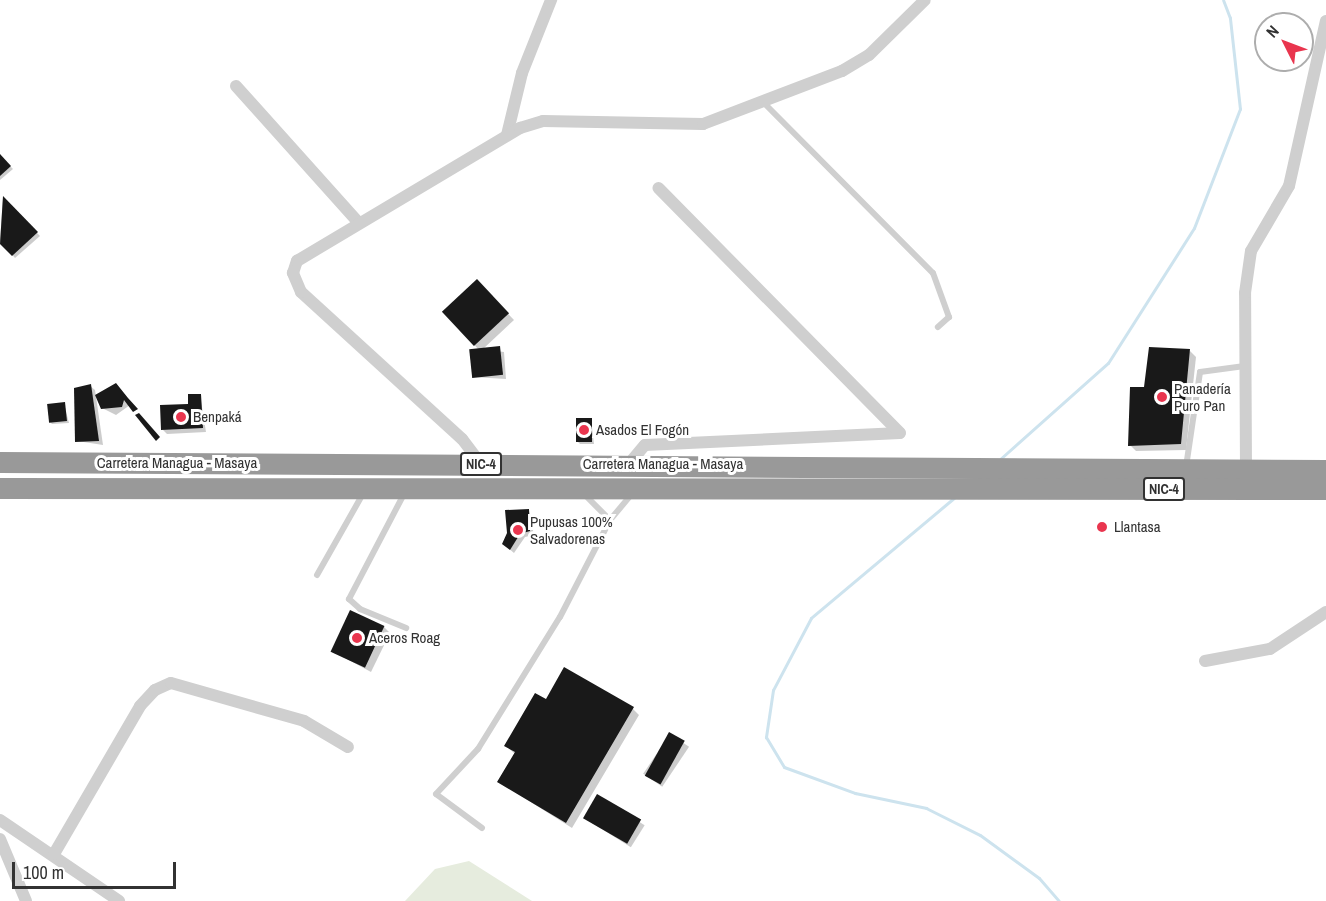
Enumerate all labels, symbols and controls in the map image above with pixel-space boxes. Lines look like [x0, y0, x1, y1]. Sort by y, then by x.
north arrow [1254, 12, 1314, 72]
text: N [1261, 20, 1283, 42]
place label: Panadería Puro Pan [1174, 379, 1231, 414]
marker: Panadería Puro Pan [1155, 390, 1169, 404]
place label: Benpaká [193, 408, 242, 426]
marker: Benpaká [174, 410, 188, 424]
place label: Asados El Fogón [596, 421, 689, 439]
marker: Asados El Fogón [577, 423, 591, 437]
road number: NIC-4 [460, 453, 502, 475]
street label: Carretera Managua - Masaya [97, 454, 257, 472]
street label: Carretera Managua - Masaya [583, 455, 743, 473]
road number: NIC-4 [1143, 478, 1185, 500]
place label: Pupusas 100% Salvadorenas [530, 512, 613, 547]
place label: Llantasa [1114, 518, 1160, 536]
marker: Llantasa [1095, 520, 1109, 534]
marker: Pupusas 100% Salvadorenas [511, 523, 525, 537]
place label: Aceros Roag [369, 629, 440, 647]
marker: Aceros Roag [350, 631, 364, 645]
scale bar [15, 850, 178, 888]
text: 100 m [23, 860, 64, 885]

